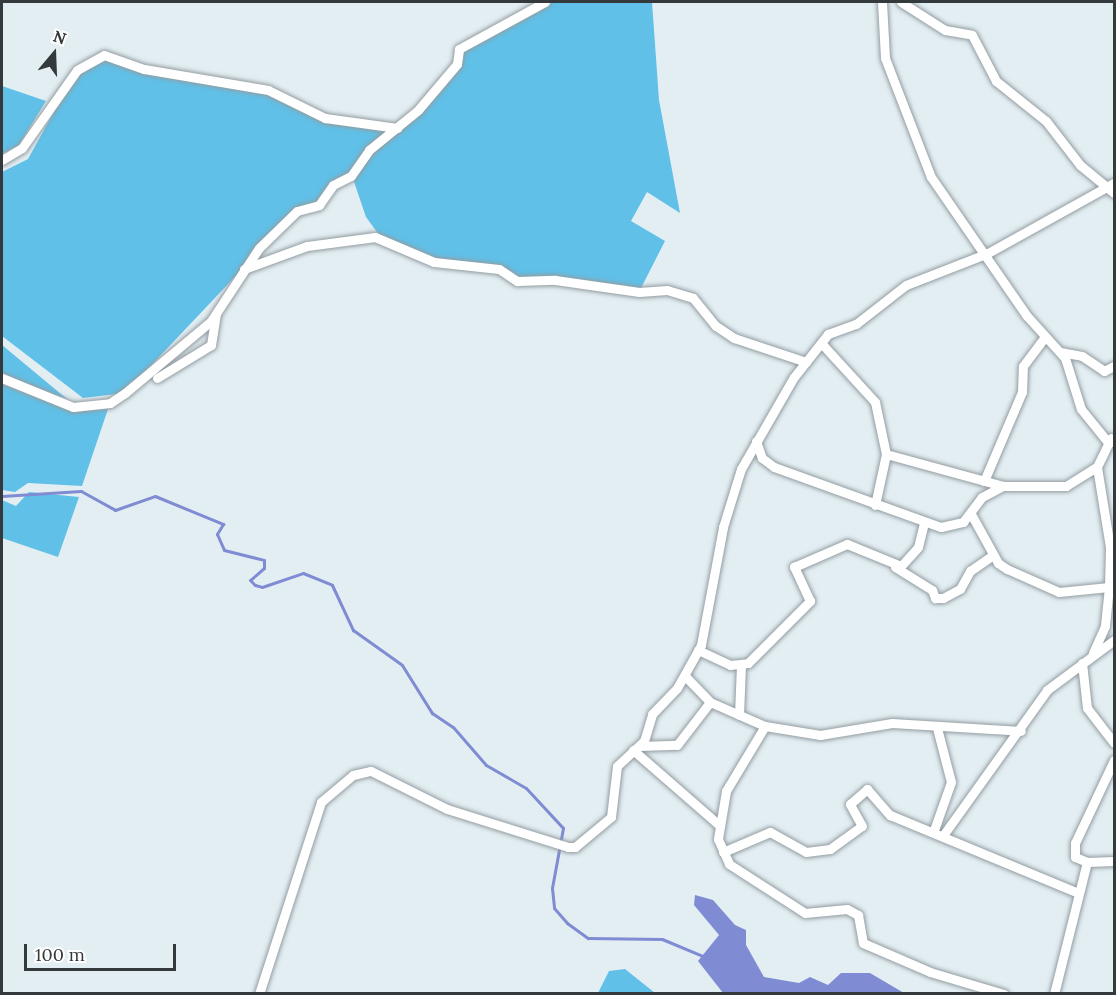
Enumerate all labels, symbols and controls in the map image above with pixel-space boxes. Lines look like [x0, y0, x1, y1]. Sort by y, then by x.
north arrow [24, 24, 84, 84]
text: N [51, 26, 69, 48]
scale bar [27, 932, 178, 970]
text: 100 m [35, 943, 85, 966]

